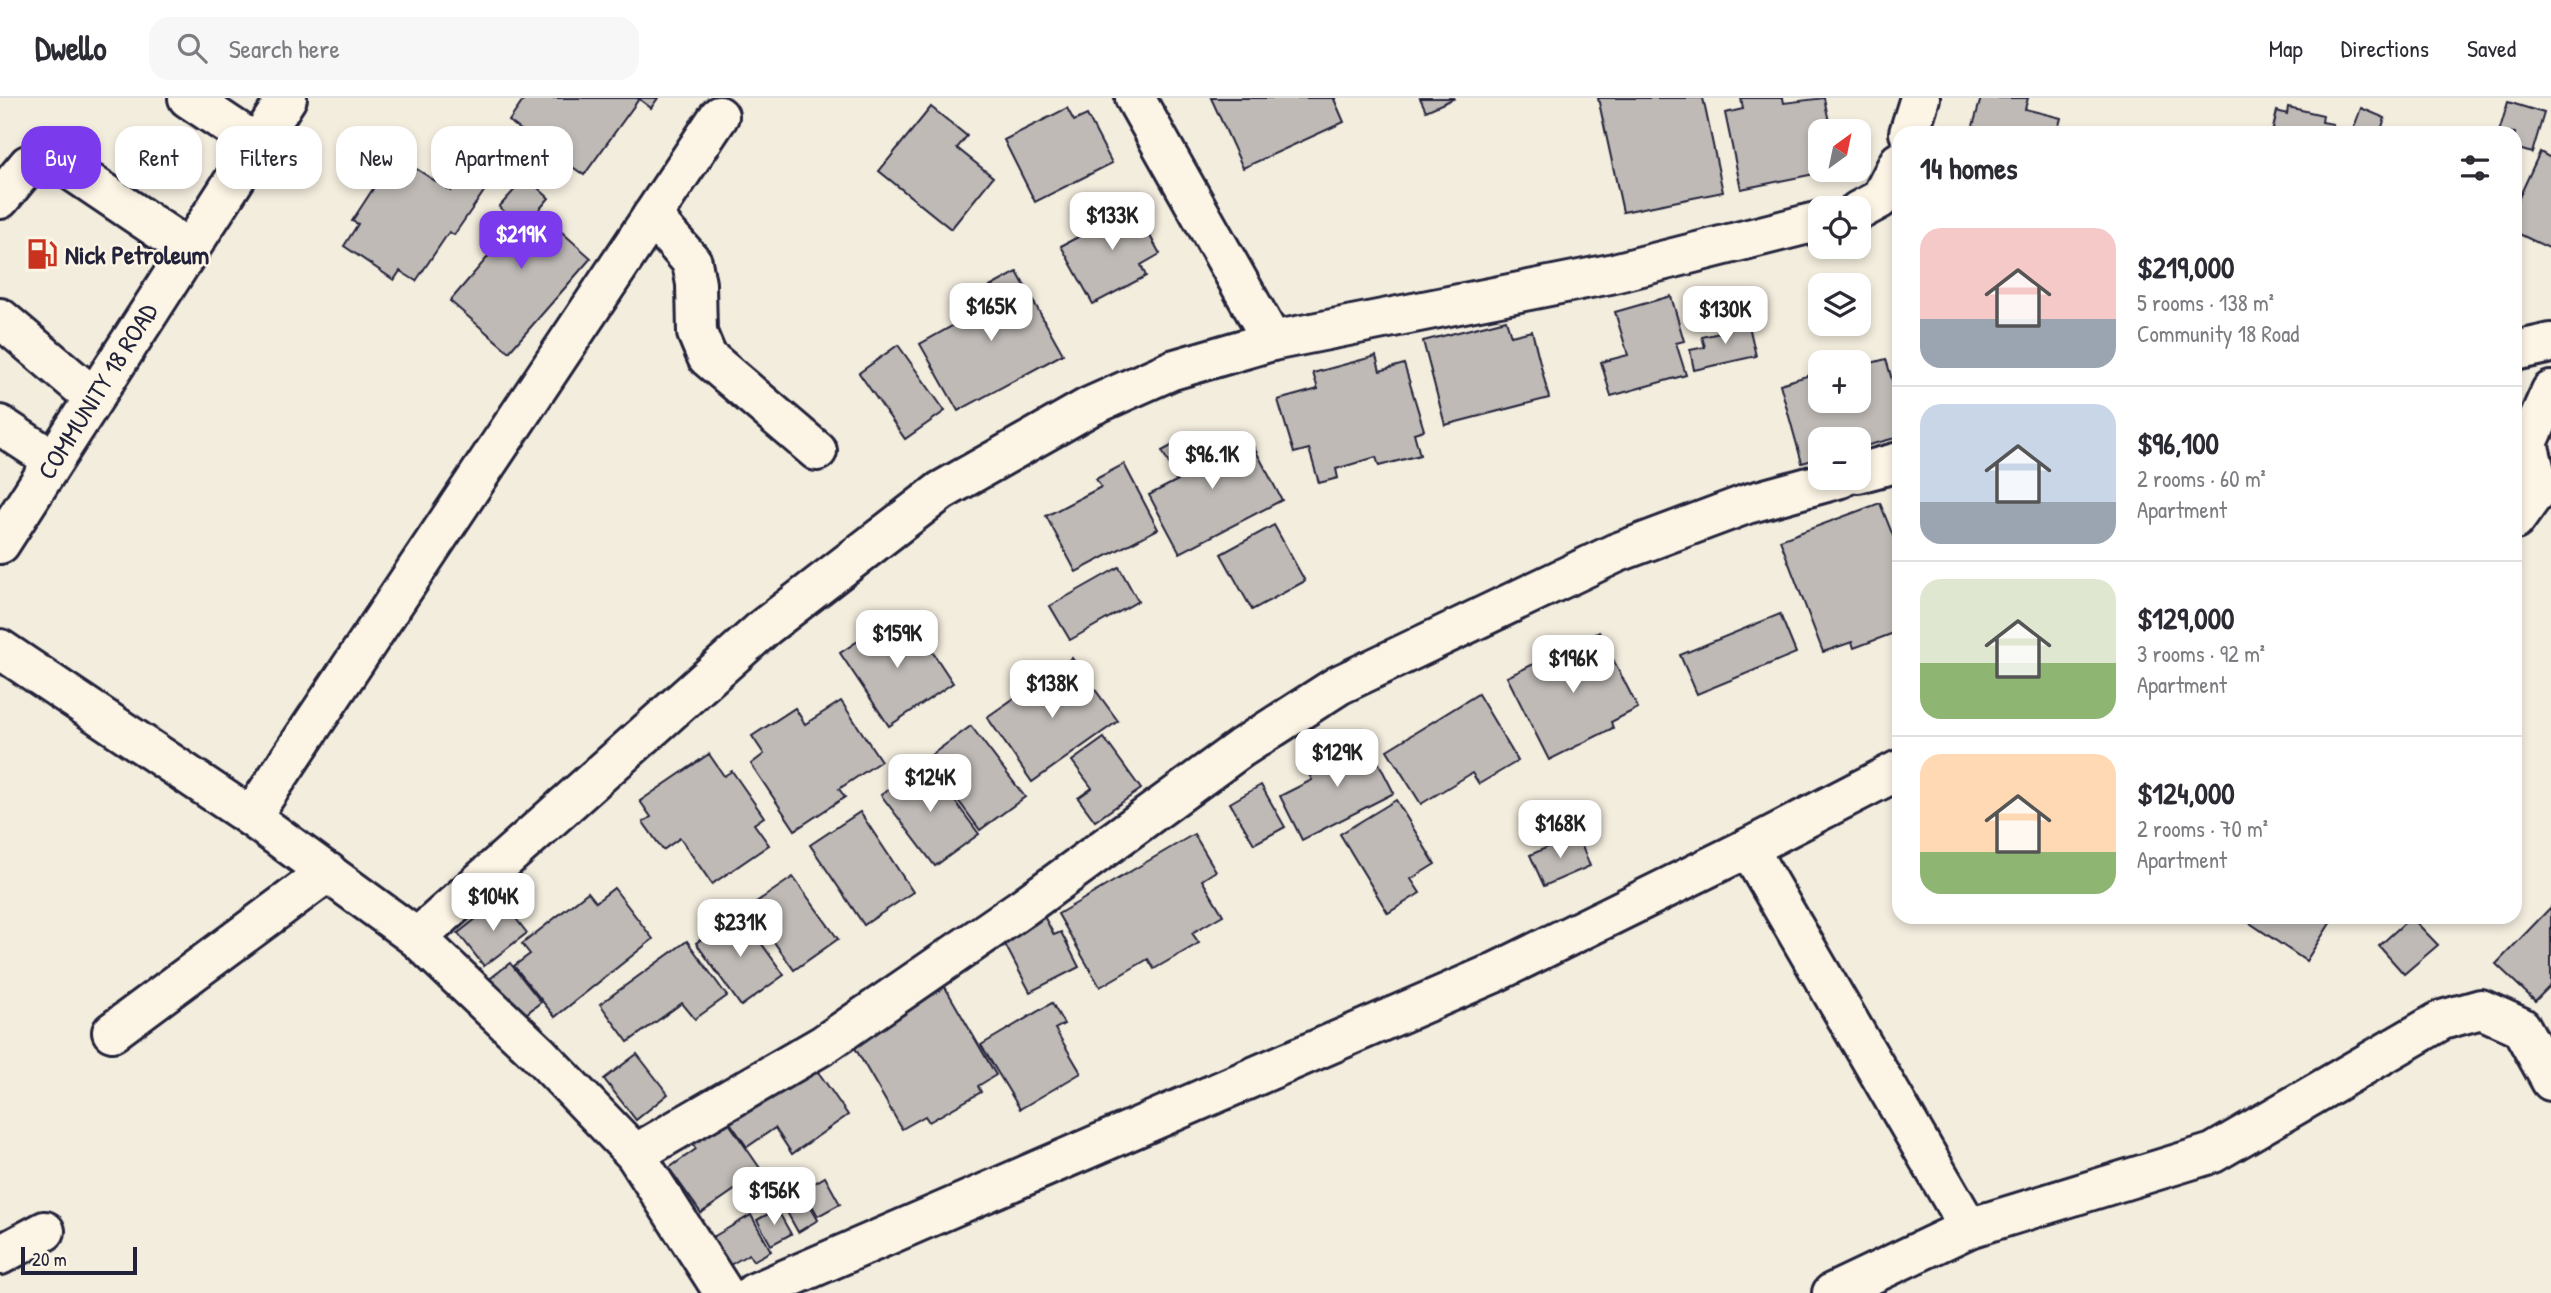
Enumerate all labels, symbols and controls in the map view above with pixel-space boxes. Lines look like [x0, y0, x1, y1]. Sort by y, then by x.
search box [149, 17, 639, 80]
text: Dwello [35, 26, 107, 70]
icon: search [173, 29, 211, 67]
text: Search here [229, 31, 340, 66]
text: Map [2269, 32, 2303, 64]
text: Directions [2341, 32, 2429, 64]
text: Saved [2467, 32, 2516, 64]
north arrow [1808, 119, 1871, 182]
map controls [1808, 119, 1871, 490]
chip: Buy [21, 126, 101, 189]
chip: Rent [115, 126, 202, 189]
chip: Filters [216, 126, 322, 189]
chip: New [336, 126, 417, 189]
chip: Apartment [431, 126, 573, 189]
text: 14 homes [1920, 148, 2018, 188]
icon: filters [2456, 149, 2494, 187]
pin: $133K [1063, 192, 1161, 252]
button: locate [1808, 196, 1871, 259]
text: $133K [1086, 199, 1138, 230]
pin: $219K [472, 212, 570, 271]
text: $219K [495, 218, 547, 249]
fuel station icon: Nick Petroleum [25, 237, 59, 271]
place label: Nick Petroleum [65, 237, 209, 272]
text: $219,000 [2137, 247, 2235, 287]
icon: home [1976, 256, 2060, 340]
button: layers [1808, 273, 1871, 336]
pin: $165K [942, 284, 1040, 343]
pin: $130K [1676, 286, 1774, 346]
text: 5 rooms · 138 m² [2137, 287, 2274, 318]
text: $165K [966, 290, 1016, 321]
text: $130K [1699, 293, 1751, 324]
street label: COMMUNITY 18 ROAD [29, 296, 166, 486]
text: Community 18 Road [2137, 318, 2299, 349]
button: + [1808, 350, 1871, 413]
text: $96,100 [2137, 423, 2219, 463]
button: − [1808, 427, 1871, 490]
pin: $96.1K [1155, 432, 1269, 491]
icon: home [1976, 432, 2060, 516]
text: $96.1K [1185, 438, 1239, 469]
text: 2 rooms · 60 m² [2137, 463, 2266, 494]
text: Apartment [2137, 494, 2227, 525]
text: $129,000 [2137, 598, 2235, 638]
icon: home [1976, 607, 2060, 691]
pin: $159K [848, 610, 946, 670]
text: $159K [872, 617, 922, 648]
pin: $196K [1524, 636, 1622, 695]
text: 3 rooms · 92 m² [2137, 638, 2265, 669]
text: $196K [1548, 642, 1598, 673]
pin: $138K [1003, 660, 1101, 720]
text: $138K [1026, 667, 1078, 698]
text: Apartment [2137, 669, 2227, 700]
pin: $129K [1288, 730, 1386, 789]
text: $129K [1311, 736, 1363, 767]
pin: $124K [881, 754, 979, 814]
text: $124K [904, 761, 956, 792]
text: $124,000 [2137, 773, 2235, 813]
icon: home [1976, 782, 2060, 866]
pin: $168K [1511, 800, 1609, 860]
text: $168K [1534, 807, 1586, 838]
text: 2 rooms · 70 m² [2137, 813, 2268, 844]
text: Apartment [2137, 844, 2227, 875]
pin: $104K [444, 874, 542, 933]
text: $104K [468, 880, 518, 911]
pin: $231K [691, 900, 789, 959]
text: $231K [713, 906, 767, 937]
pin: $156K [725, 1168, 823, 1227]
text: $156K [749, 1174, 799, 1205]
scale bar [21, 1244, 136, 1276]
text: 20 m [32, 1246, 67, 1272]

